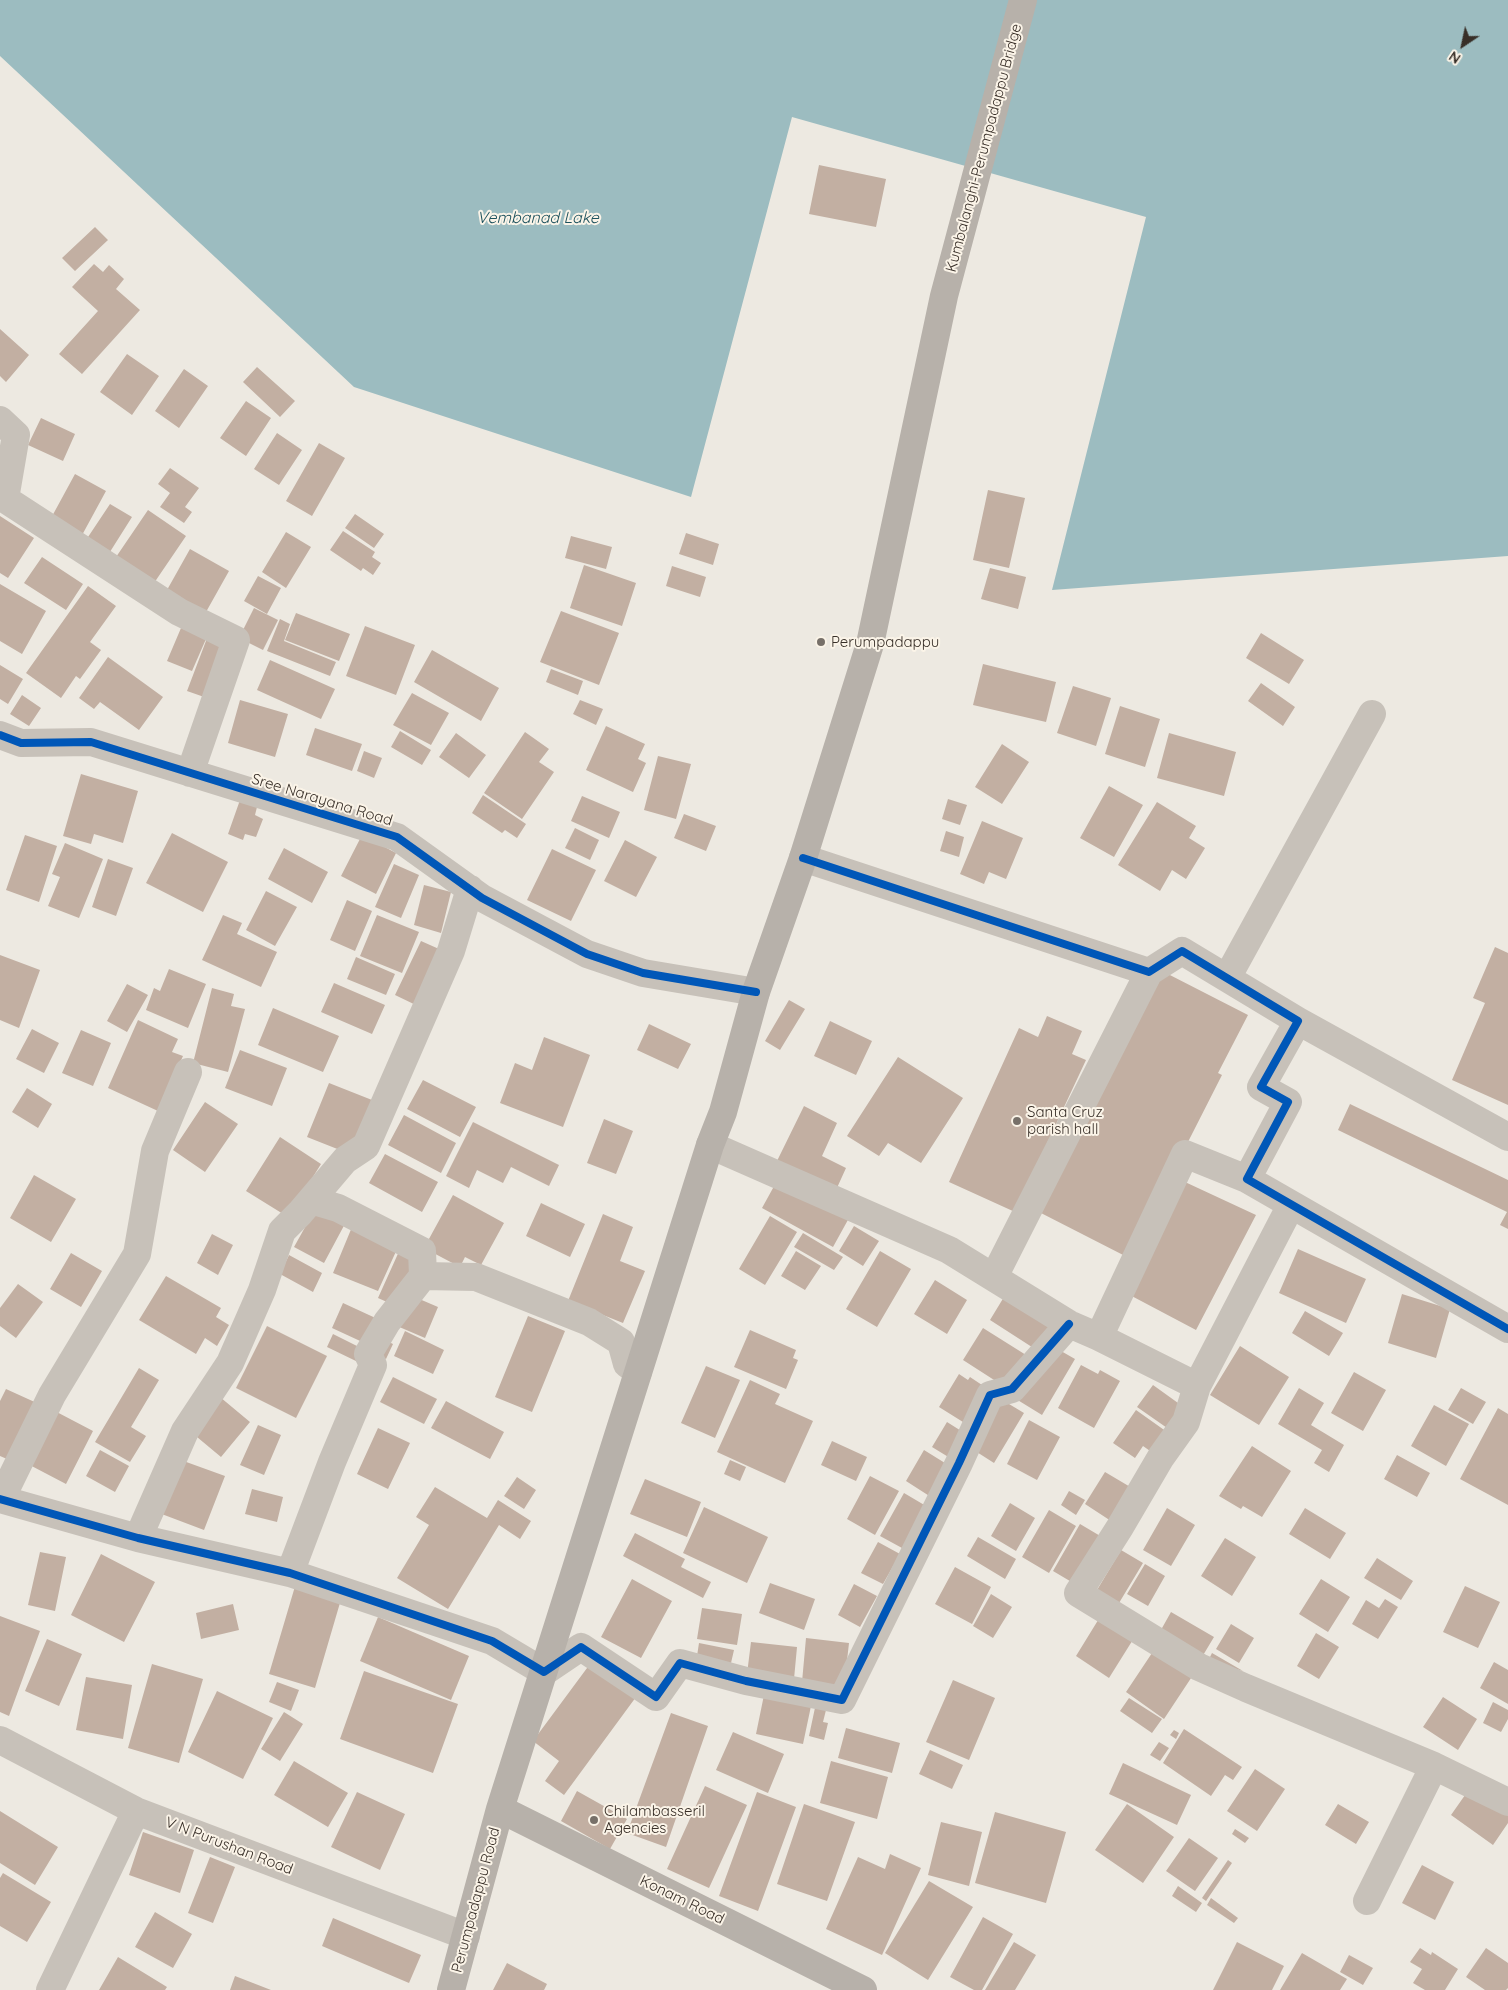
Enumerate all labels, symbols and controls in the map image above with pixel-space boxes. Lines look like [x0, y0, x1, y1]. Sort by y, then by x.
north arrow [1438, 20, 1488, 70]
street label: Kumbalanghi-Perumpadappu Bridge [942, 22, 1026, 274]
text: N [1445, 47, 1464, 68]
water label: Vembanad Lake [477, 208, 599, 228]
place label: Perumpadappu [831, 633, 939, 651]
marker: Perumpadappu [815, 636, 827, 648]
street label: Sree Narayana Road [249, 770, 395, 830]
place label: Santa Cruz parish hall [1027, 1103, 1103, 1138]
marker: Santa Cruz parish hall [1011, 1115, 1023, 1127]
place label: Chilambasseril Agencies [604, 1802, 705, 1837]
street label: V N Purushan Road [163, 1813, 295, 1879]
marker: Chilambasseril Agencies [588, 1814, 600, 1826]
street label: Perumpadappu Road [448, 1825, 504, 1975]
street label: Konam Road [637, 1872, 727, 1928]

